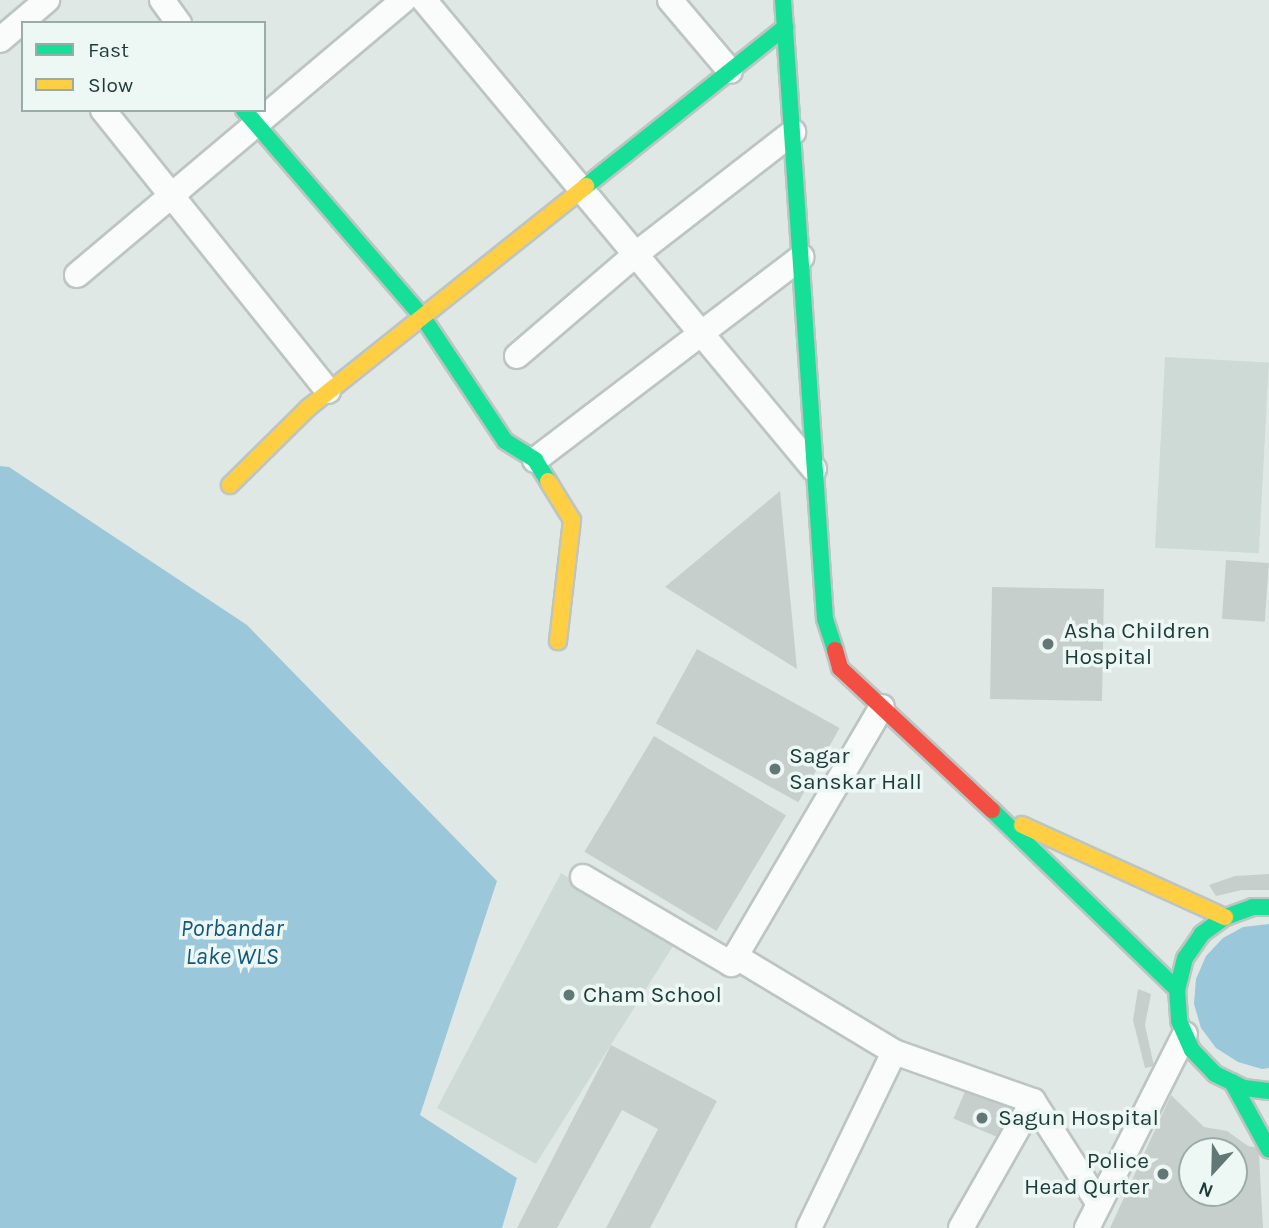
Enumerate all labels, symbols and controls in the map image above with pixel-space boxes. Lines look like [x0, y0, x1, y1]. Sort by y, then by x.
legend [21, 21, 266, 112]
text: Fast [88, 38, 129, 62]
text: Slow [88, 73, 133, 97]
place label: Asha Children Hospital [1064, 617, 1210, 671]
marker: Asha Children Hospital [1038, 634, 1058, 654]
place label: Sagar Sanskar Hall [789, 742, 922, 796]
marker: Sagar Sanskar Hall [767, 761, 783, 777]
water label: Porbandar Lake WLS [181, 915, 283, 971]
place label: Cham School [583, 981, 722, 1009]
marker: Cham School [561, 987, 577, 1003]
place label: Sagun Hospital [998, 1104, 1159, 1132]
marker: Sagun Hospital [972, 1108, 992, 1128]
north arrow [1178, 1137, 1248, 1207]
place label: Police Head Qurter [1024, 1147, 1149, 1201]
marker: Police Head Qurter [1155, 1166, 1171, 1182]
text: N [1195, 1177, 1216, 1202]

